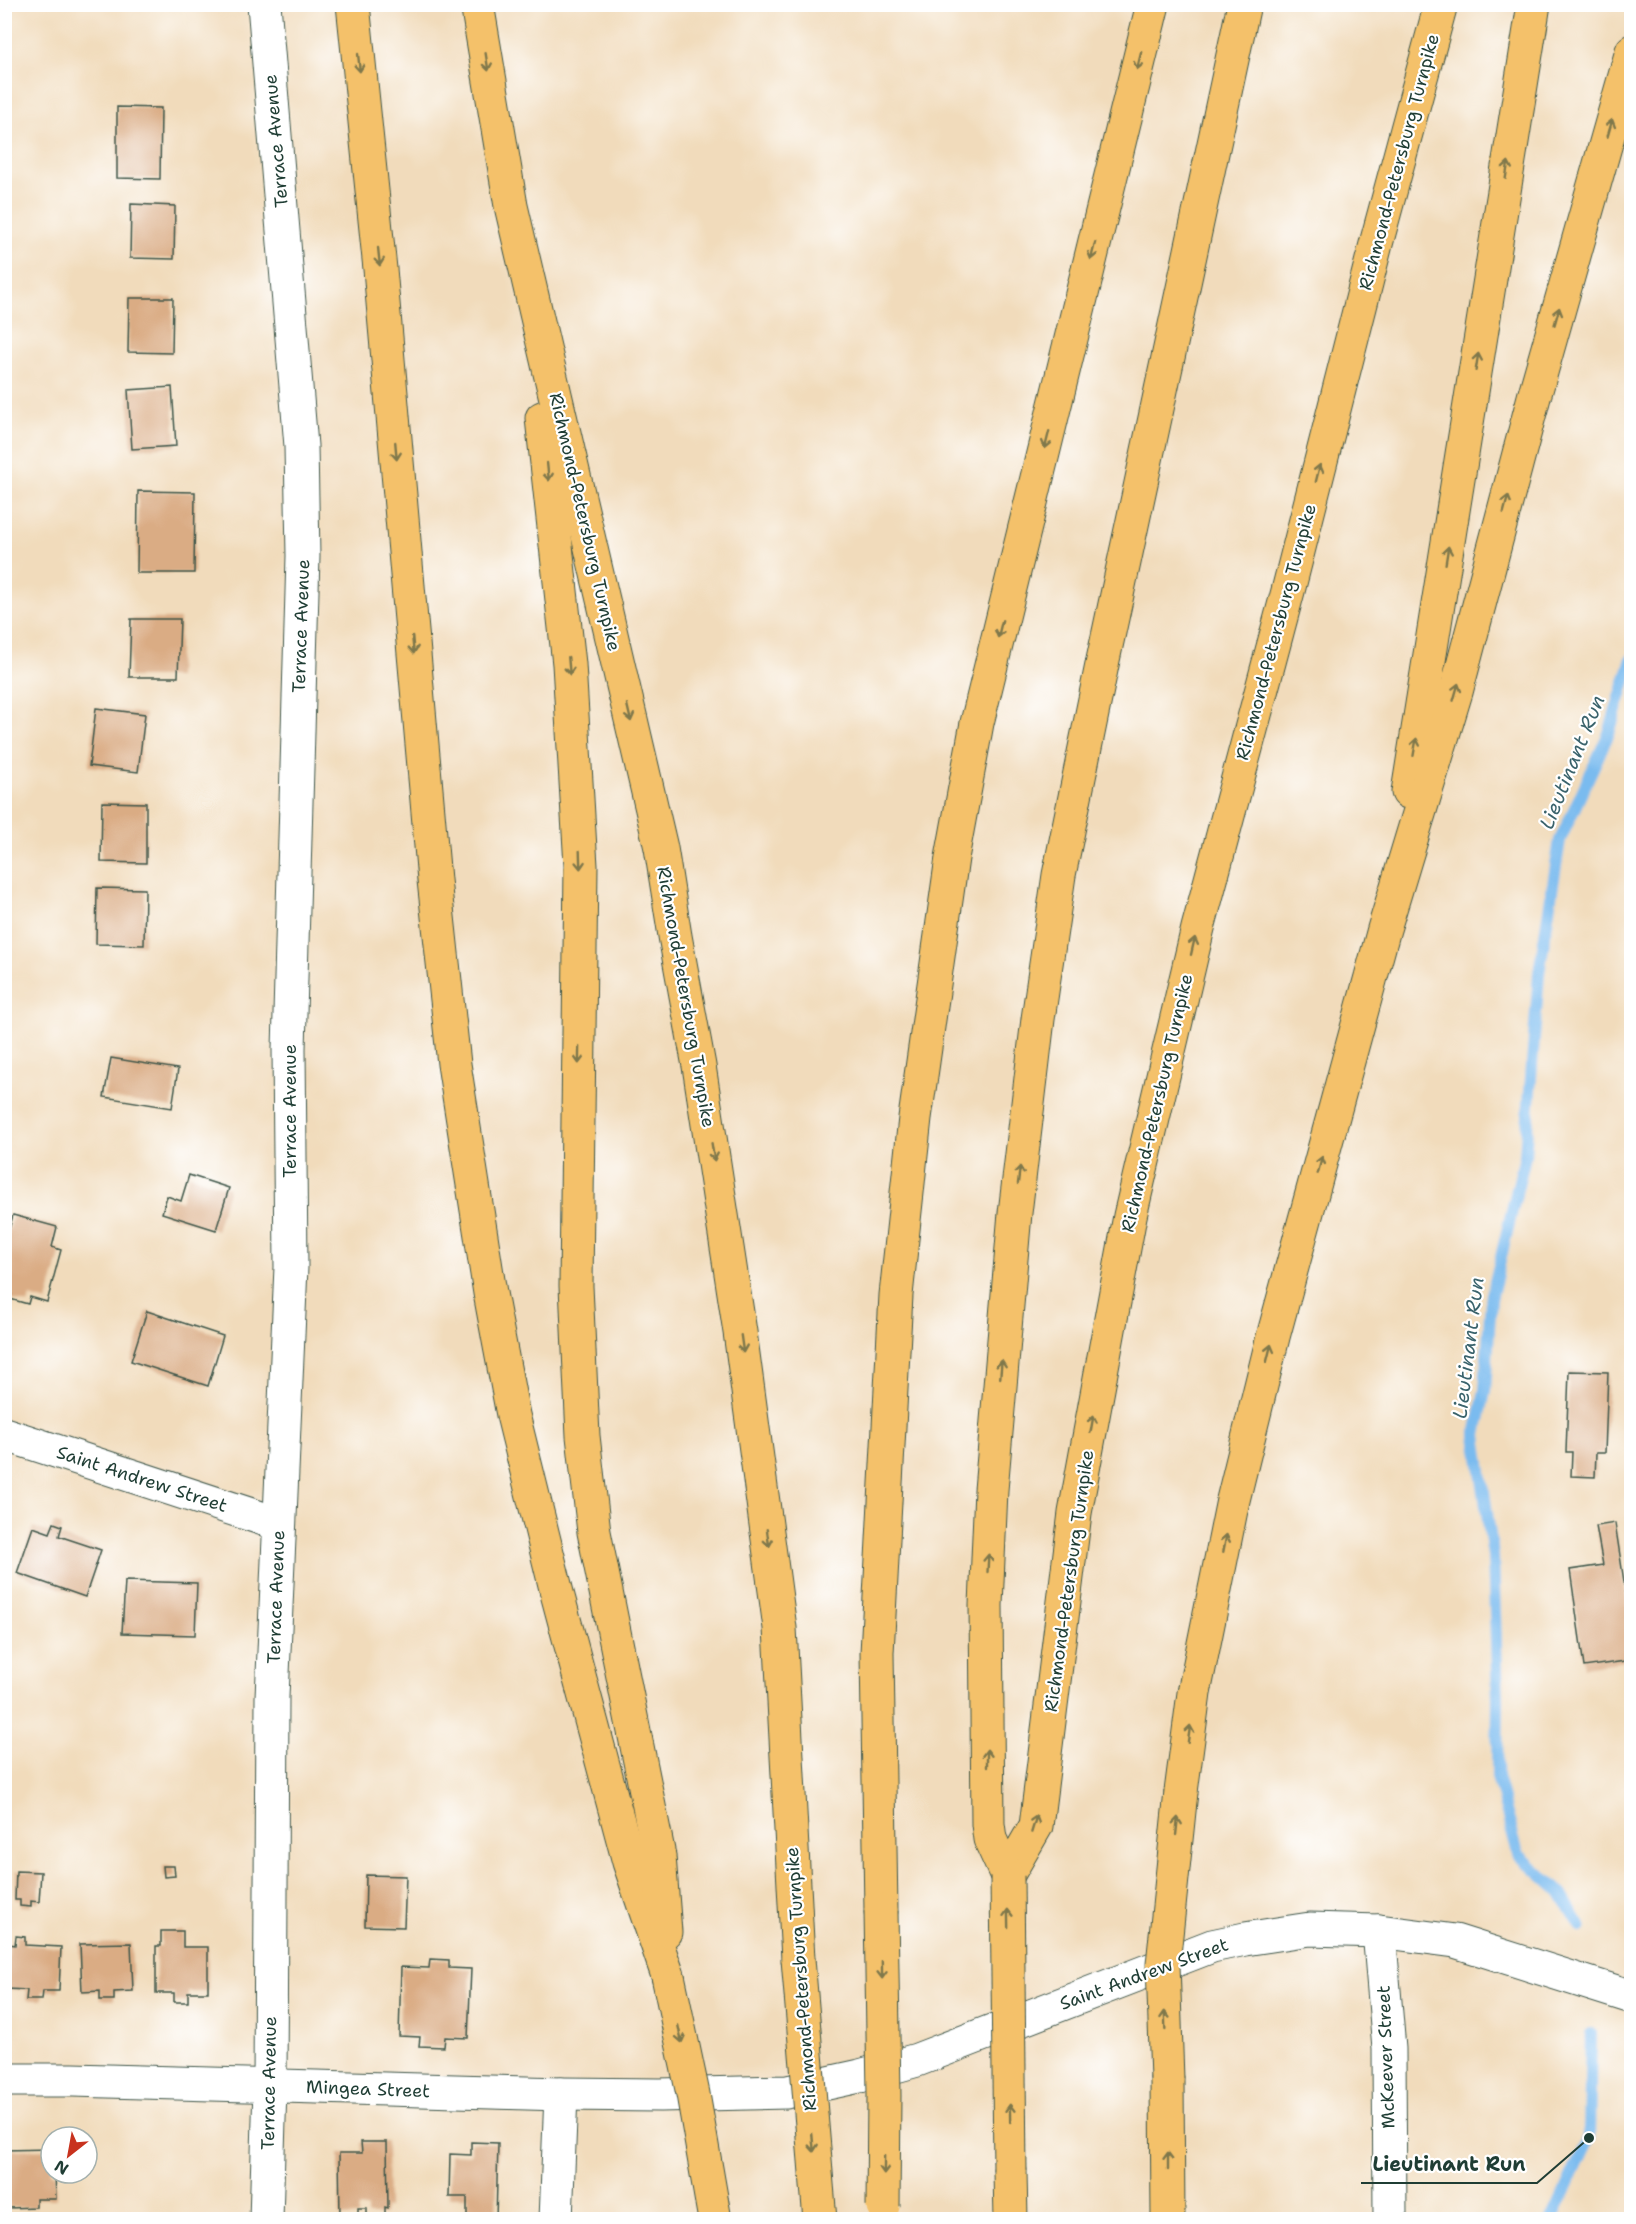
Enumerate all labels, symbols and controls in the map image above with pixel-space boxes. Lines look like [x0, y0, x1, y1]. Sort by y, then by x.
street label: Richmond-Petersburg Turnpike [1353, 31, 1445, 293]
one-way arrow [1133, 51, 1145, 70]
one-way arrow [354, 52, 365, 72]
one-way arrow [481, 52, 492, 72]
street label: Terrace Avenue [258, 73, 294, 209]
one-way arrow [1605, 119, 1616, 138]
one-way arrow [1502, 160, 1513, 180]
one-way arrow [1086, 241, 1098, 260]
one-way arrow [374, 246, 385, 266]
one-way arrow [1552, 307, 1563, 326]
one-way arrow [1471, 353, 1482, 373]
street label: Richmond-Petersburg Turnpike [544, 390, 626, 654]
one-way arrow [1040, 430, 1052, 449]
one-way arrow [391, 440, 402, 460]
one-way arrow [543, 461, 554, 481]
one-way arrow [1312, 464, 1324, 483]
one-way arrow [1501, 495, 1513, 514]
street label: Richmond-Petersburg Turnpike [1230, 501, 1322, 763]
one-way arrow [1442, 546, 1453, 565]
street label: Terrace Avenue [287, 559, 315, 693]
one-way arrow [994, 620, 1006, 639]
one-way arrow [408, 635, 419, 655]
one-way arrow [563, 655, 574, 675]
one-way arrow [1451, 683, 1462, 702]
water label: Lieutinant Run [1533, 691, 1611, 833]
one-way arrow [624, 703, 636, 722]
one-way arrow [1410, 738, 1421, 758]
one-way arrow [575, 850, 586, 870]
street label: Richmond-Petersburg Turnpike [651, 865, 721, 1129]
one-way arrow [1188, 936, 1200, 955]
street label: Richmond-Petersburg Turnpike [1116, 971, 1198, 1235]
street label: Terrace Avenue [278, 1044, 302, 1178]
one-way arrow [573, 1045, 585, 1065]
one-way arrow [707, 1141, 718, 1161]
one-way arrow [1315, 1156, 1326, 1175]
one-way arrow [1014, 1165, 1025, 1185]
water label: Lieutinant Run [1446, 1276, 1490, 1420]
one-way arrow [737, 1334, 748, 1354]
one-way arrow [1264, 1344, 1276, 1363]
one-way arrow [996, 1359, 1007, 1379]
one-way arrow [1087, 1414, 1098, 1434]
street label: Saint Andrew Street [54, 1440, 230, 1518]
street label: Richmond-Petersburg Turnpike [1039, 1448, 1099, 1714]
one-way arrow [763, 1527, 774, 1547]
street label: Terrace Avenue [262, 1530, 290, 1664]
one-way arrow [1220, 1533, 1231, 1553]
one-way arrow [982, 1554, 993, 1574]
one-way arrow [1183, 1725, 1194, 1745]
one-way arrow [981, 1749, 993, 1769]
one-way arrow [1029, 1815, 1040, 1834]
one-way arrow [1172, 1817, 1183, 1837]
street label: Richmond-Petersburg Turnpike [780, 1846, 822, 2112]
one-way arrow [1002, 1908, 1014, 1928]
street label: Saint Andrew Street [1056, 1932, 1232, 2016]
one-way arrow [876, 1959, 888, 1979]
street label: McKeever Street [1371, 1985, 1400, 2129]
one-way arrow [1160, 2011, 1171, 2031]
street label: Terrace Avenue [256, 2016, 282, 2150]
one-way arrow [675, 2024, 687, 2043]
street label: Mingea Street [306, 2075, 431, 2103]
one-way arrow [1004, 2103, 1016, 2123]
north arrow [39, 2125, 99, 2185]
one-way arrow [808, 2133, 819, 2152]
callout: Lieutinant Run [1361, 2145, 1537, 2183]
text: Lieutinant Run [1373, 2151, 1525, 2177]
one-way arrow [1162, 2152, 1174, 2172]
one-way arrow [878, 2154, 889, 2174]
text: N [51, 2155, 72, 2180]

